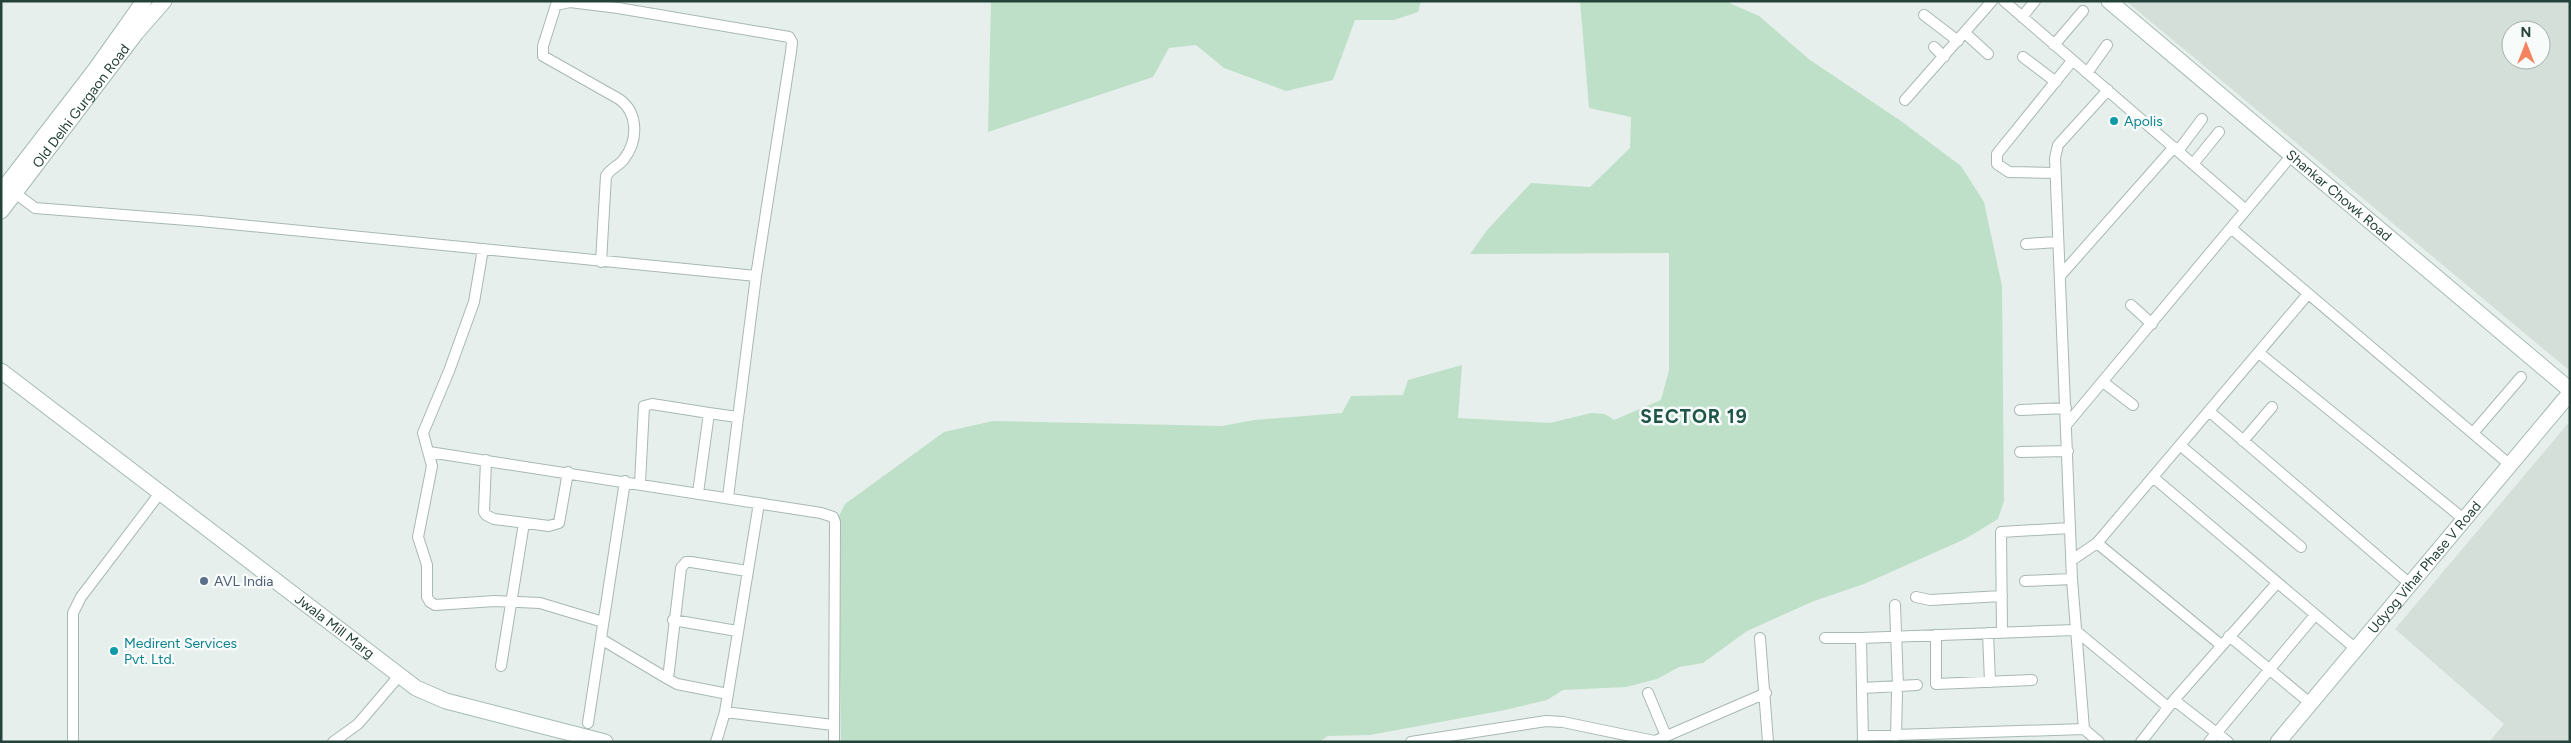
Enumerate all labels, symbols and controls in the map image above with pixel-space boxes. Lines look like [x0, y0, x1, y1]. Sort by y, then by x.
north arrow [2501, 20, 2551, 70]
text: N [2521, 24, 2531, 41]
street label: Old Delhi Gurgaon Road [29, 41, 133, 171]
place label: Apolis [2124, 113, 2163, 130]
marker: Apolis [2108, 115, 2120, 127]
street label: Shankar Chowk Road [2283, 146, 2395, 245]
district label: SECTOR 19 [1640, 405, 1748, 428]
street label: Udyog Vihar Phase V Road [2364, 498, 2485, 637]
place label: AVL India [214, 573, 274, 590]
marker: AVL India [198, 575, 210, 587]
street label: Jwala Mill Marg [291, 591, 378, 662]
place label: Medirent Services Pvt. Ltd. [124, 635, 237, 668]
marker: Medirent Services Pvt. Ltd. [108, 645, 120, 657]

